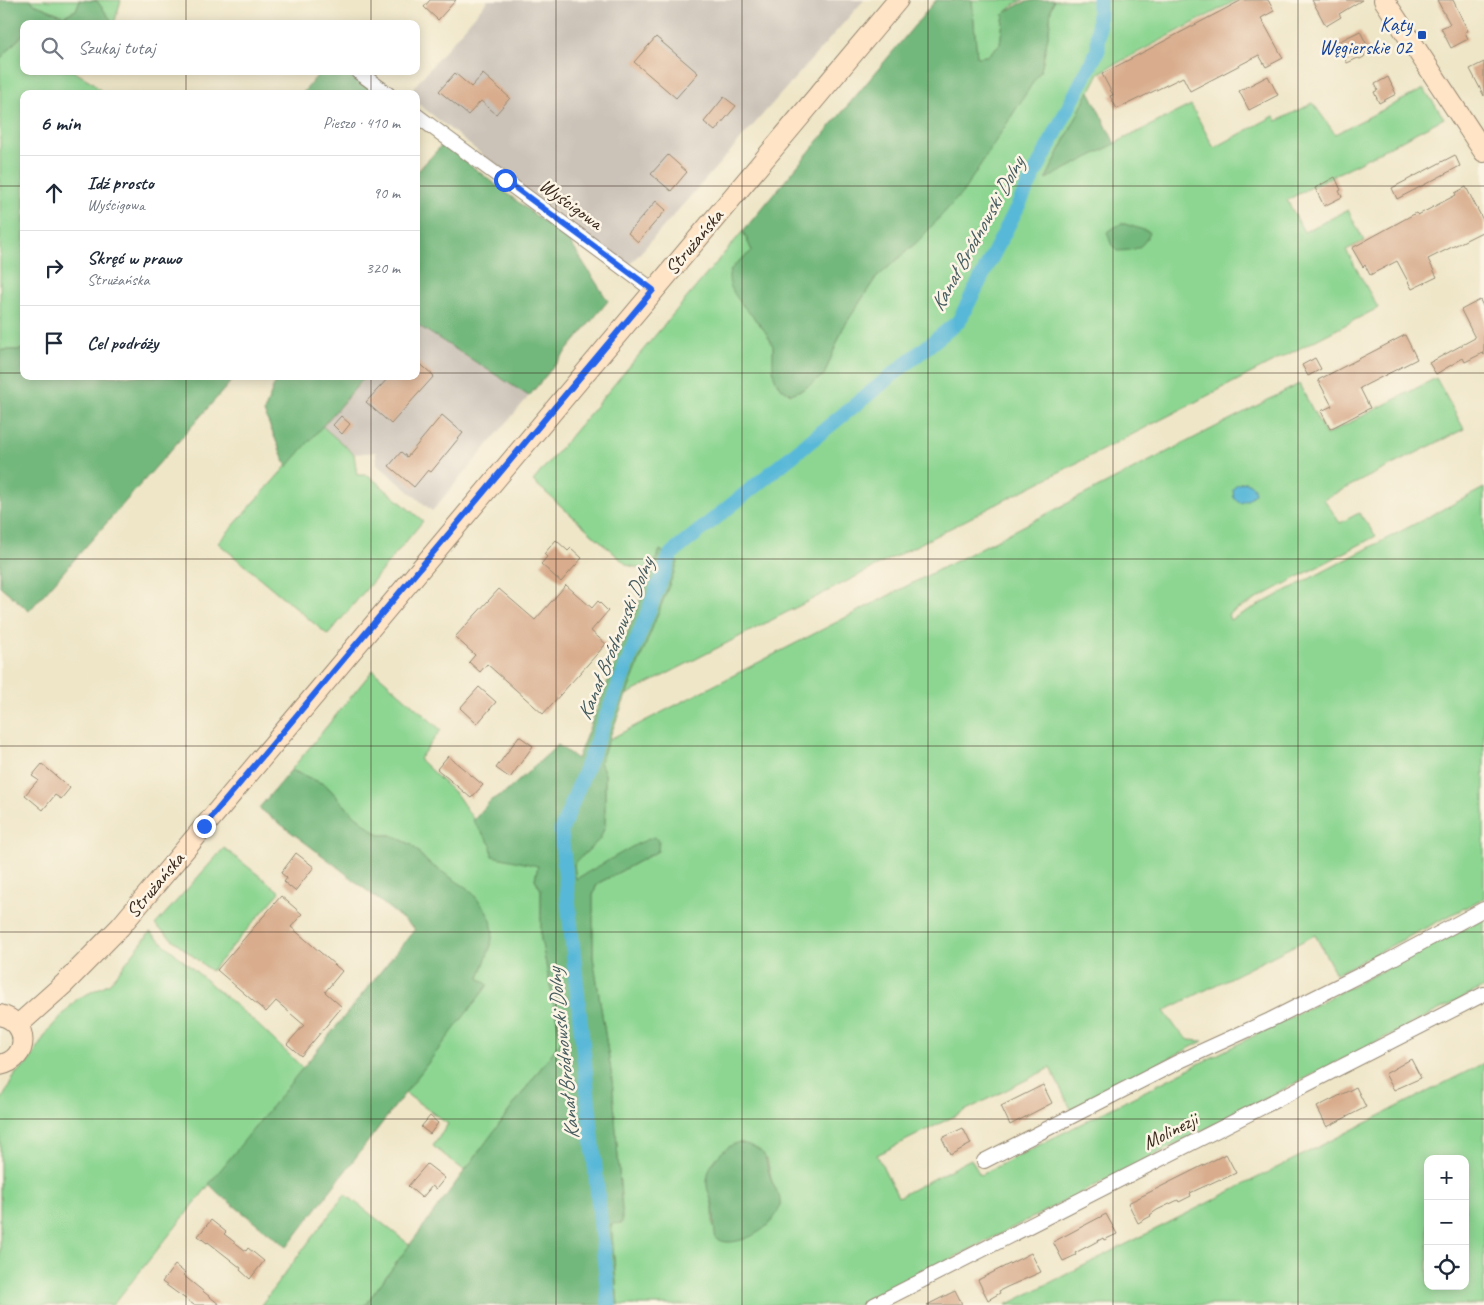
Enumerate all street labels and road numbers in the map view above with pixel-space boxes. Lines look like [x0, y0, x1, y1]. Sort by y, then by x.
street label: Wyścigowa [535, 173, 609, 236]
street label: Strużańska [659, 203, 730, 280]
street label: Strużańska [120, 846, 191, 923]
street label: Molinezji [1138, 1106, 1204, 1155]

